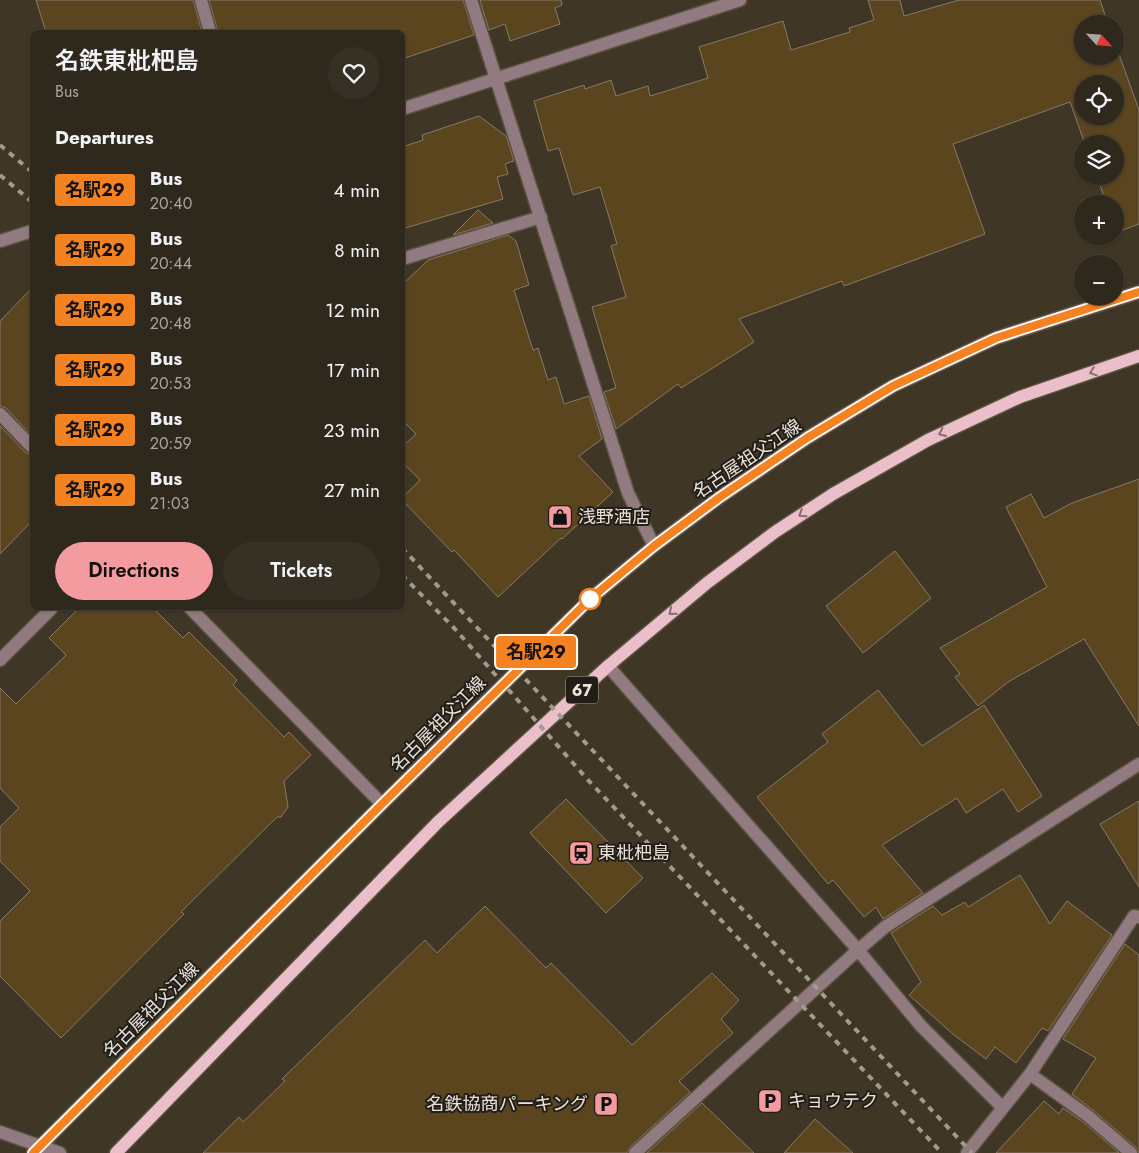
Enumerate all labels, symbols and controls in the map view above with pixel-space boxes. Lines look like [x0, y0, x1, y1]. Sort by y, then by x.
north arrow [1074, 15, 1124, 65]
map controls [1074, 15, 1124, 305]
text: 名鉄東枇杷島 [55, 43, 199, 78]
button: heart [328, 47, 380, 99]
button: locate [1074, 75, 1124, 125]
text: Bus [55, 80, 79, 103]
text: Departures [55, 124, 154, 151]
button: layers [1074, 135, 1124, 185]
text: Bus [150, 165, 182, 192]
text: 名駅29 [65, 177, 125, 203]
text: 4 min [333, 177, 380, 204]
text: 20:40 [150, 192, 192, 215]
button: + [1074, 195, 1124, 245]
text: Bus [150, 225, 182, 252]
text: 名駅29 [65, 237, 125, 263]
text: 8 min [334, 237, 380, 264]
text: 20:44 [150, 252, 192, 275]
button: − [1074, 255, 1124, 305]
text: Bus [150, 285, 182, 312]
text: 名駅29 [65, 297, 125, 323]
text: 12 min [325, 297, 380, 324]
text: 20:48 [150, 312, 191, 335]
text: Bus [150, 345, 182, 372]
text: 名駅29 [65, 357, 125, 383]
text: 17 min [326, 357, 380, 384]
one-way arrow [1089, 366, 1098, 376]
text: 20:53 [150, 372, 191, 395]
text: Bus [150, 405, 182, 432]
street label: 名古屋祖父江線 [688, 413, 806, 505]
text: 名駅29 [65, 417, 125, 443]
text: 23 min [323, 417, 380, 444]
one-way arrow [939, 427, 948, 437]
text: 20:59 [150, 432, 192, 455]
text: Bus [150, 465, 182, 492]
text: 名駅29 [65, 477, 125, 503]
text: 27 min [324, 477, 380, 504]
text: 21:03 [150, 492, 189, 515]
shop icon: 浅野酒店 [547, 504, 573, 530]
place label: 浅野酒店 [578, 504, 650, 530]
one-way arrow [798, 508, 807, 518]
button: Directions [55, 542, 213, 600]
button: Tickets [223, 542, 380, 600]
unlabelled marker [579, 588, 601, 610]
one-way arrow [669, 606, 678, 615]
line badge: 名駅29 [501, 636, 571, 668]
text: 名駅29 [506, 639, 566, 665]
street label: 名古屋祖父江線 [384, 670, 492, 778]
road number: 67 [566, 676, 598, 704]
station icon: 東枇杷島 [568, 840, 594, 866]
place label: 東枇杷島 [598, 840, 670, 866]
street label: 名古屋祖父江線 [97, 956, 205, 1064]
parking icon: キョウテク [757, 1088, 783, 1114]
place label: キョウテク [788, 1088, 878, 1114]
place label: 名鉄協商パーキング [427, 1091, 588, 1117]
parking icon: 名鉄協商パーキング [593, 1091, 619, 1117]

